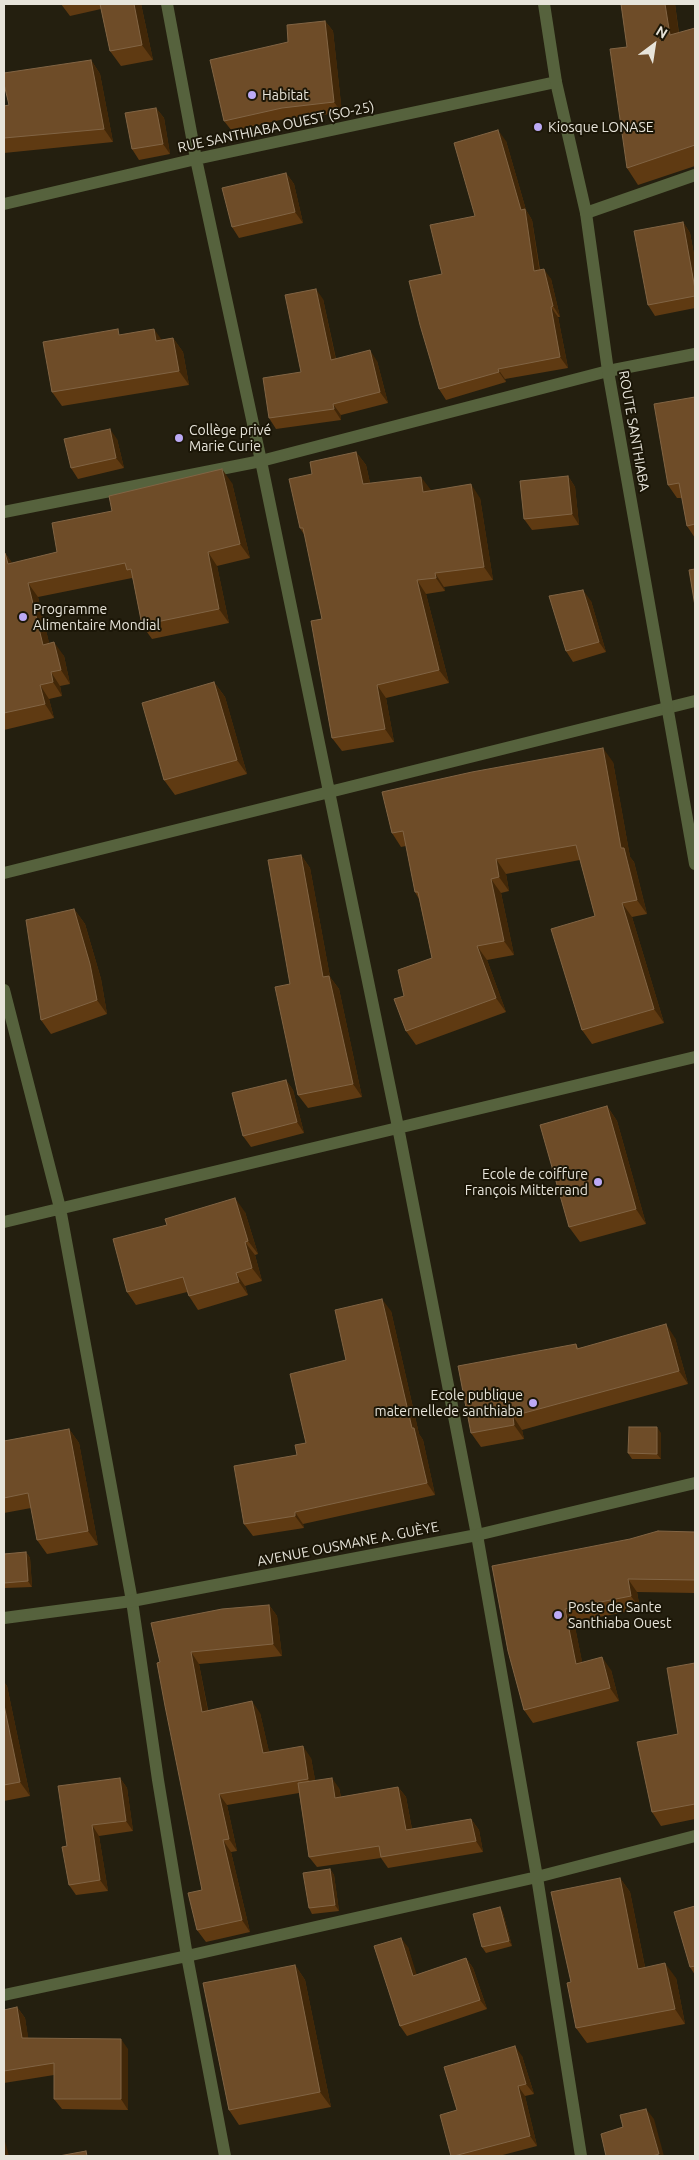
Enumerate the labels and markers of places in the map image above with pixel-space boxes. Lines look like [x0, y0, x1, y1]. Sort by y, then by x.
place label: Habitat [262, 87, 309, 103]
marker: Habitat [246, 89, 258, 101]
place label: Kiosque LONASE [548, 119, 654, 135]
marker: Kiosque LONASE [532, 121, 544, 133]
place label: Collège privé Marie Curie [189, 422, 271, 454]
marker: Collège privé Marie Curie [173, 432, 185, 444]
place label: Programme Alimentaire Mondial [33, 601, 160, 634]
marker: Programme Alimentaire Mondial [17, 611, 29, 623]
place label: Ecole de coiffure François Mitterrand [465, 1166, 588, 1198]
marker: Ecole de coiffure François Mitterrand [592, 1176, 604, 1188]
place label: Ecole publique maternellede santhiaba [375, 1387, 523, 1420]
marker: Ecole publique maternellede santhiaba [527, 1397, 539, 1409]
place label: Poste de Sante Santhiaba Ouest [568, 1599, 671, 1631]
marker: Poste de Sante Santhiaba Ouest [552, 1609, 564, 1621]

